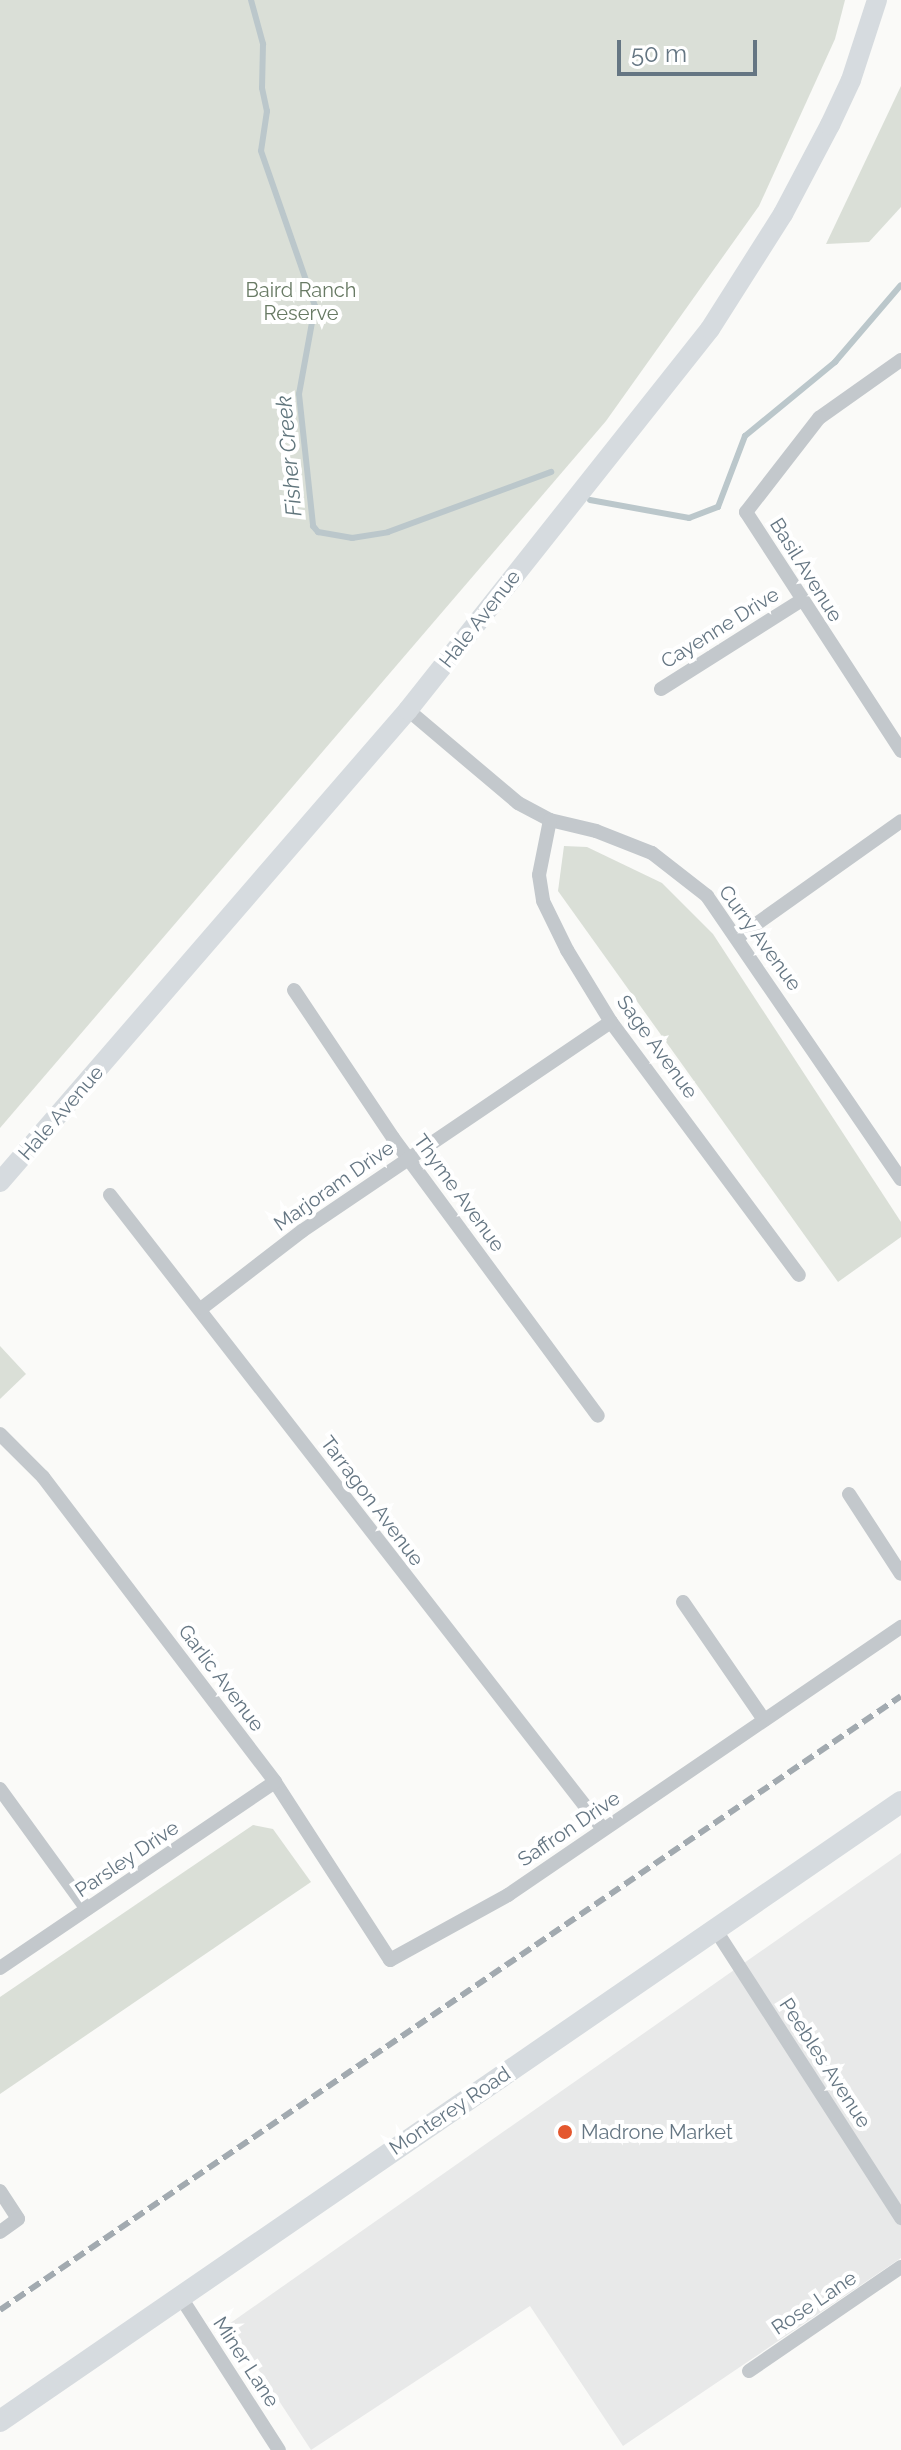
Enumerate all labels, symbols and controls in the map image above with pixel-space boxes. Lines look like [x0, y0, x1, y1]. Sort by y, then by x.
scale bar [621, 24, 761, 74]
text: 50 m [631, 39, 687, 68]
park label: Baird Ranch Reserve [246, 278, 356, 325]
water label: Fisher Creek [271, 394, 307, 518]
street label: Basil Avenue [764, 513, 848, 627]
street label: Hale Avenue [434, 565, 526, 673]
street label: Cayenne Drive [657, 582, 783, 674]
street label: Curry Avenue [713, 880, 807, 996]
street label: Sage Avenue [611, 990, 703, 1104]
street label: Hale Avenue [13, 1061, 109, 1165]
street label: Thyme Avenue [408, 1129, 510, 1257]
street label: Marjoram Drive [269, 1136, 399, 1236]
street label: Tarragon Avenue [315, 1431, 429, 1571]
street label: Garlic Avenue [173, 1620, 269, 1736]
street label: Saffron Drive [514, 1786, 624, 1872]
street label: Parsley Drive [70, 1815, 184, 1903]
street label: Peebles Avenue [774, 1993, 876, 2133]
street label: Monterey Road [385, 2062, 515, 2160]
place label: Madrone Market [581, 2120, 733, 2144]
marker: Madrone Market [556, 2123, 574, 2141]
street label: Rose Lane [767, 2266, 861, 2340]
street label: Miner Lane [208, 2312, 284, 2412]

